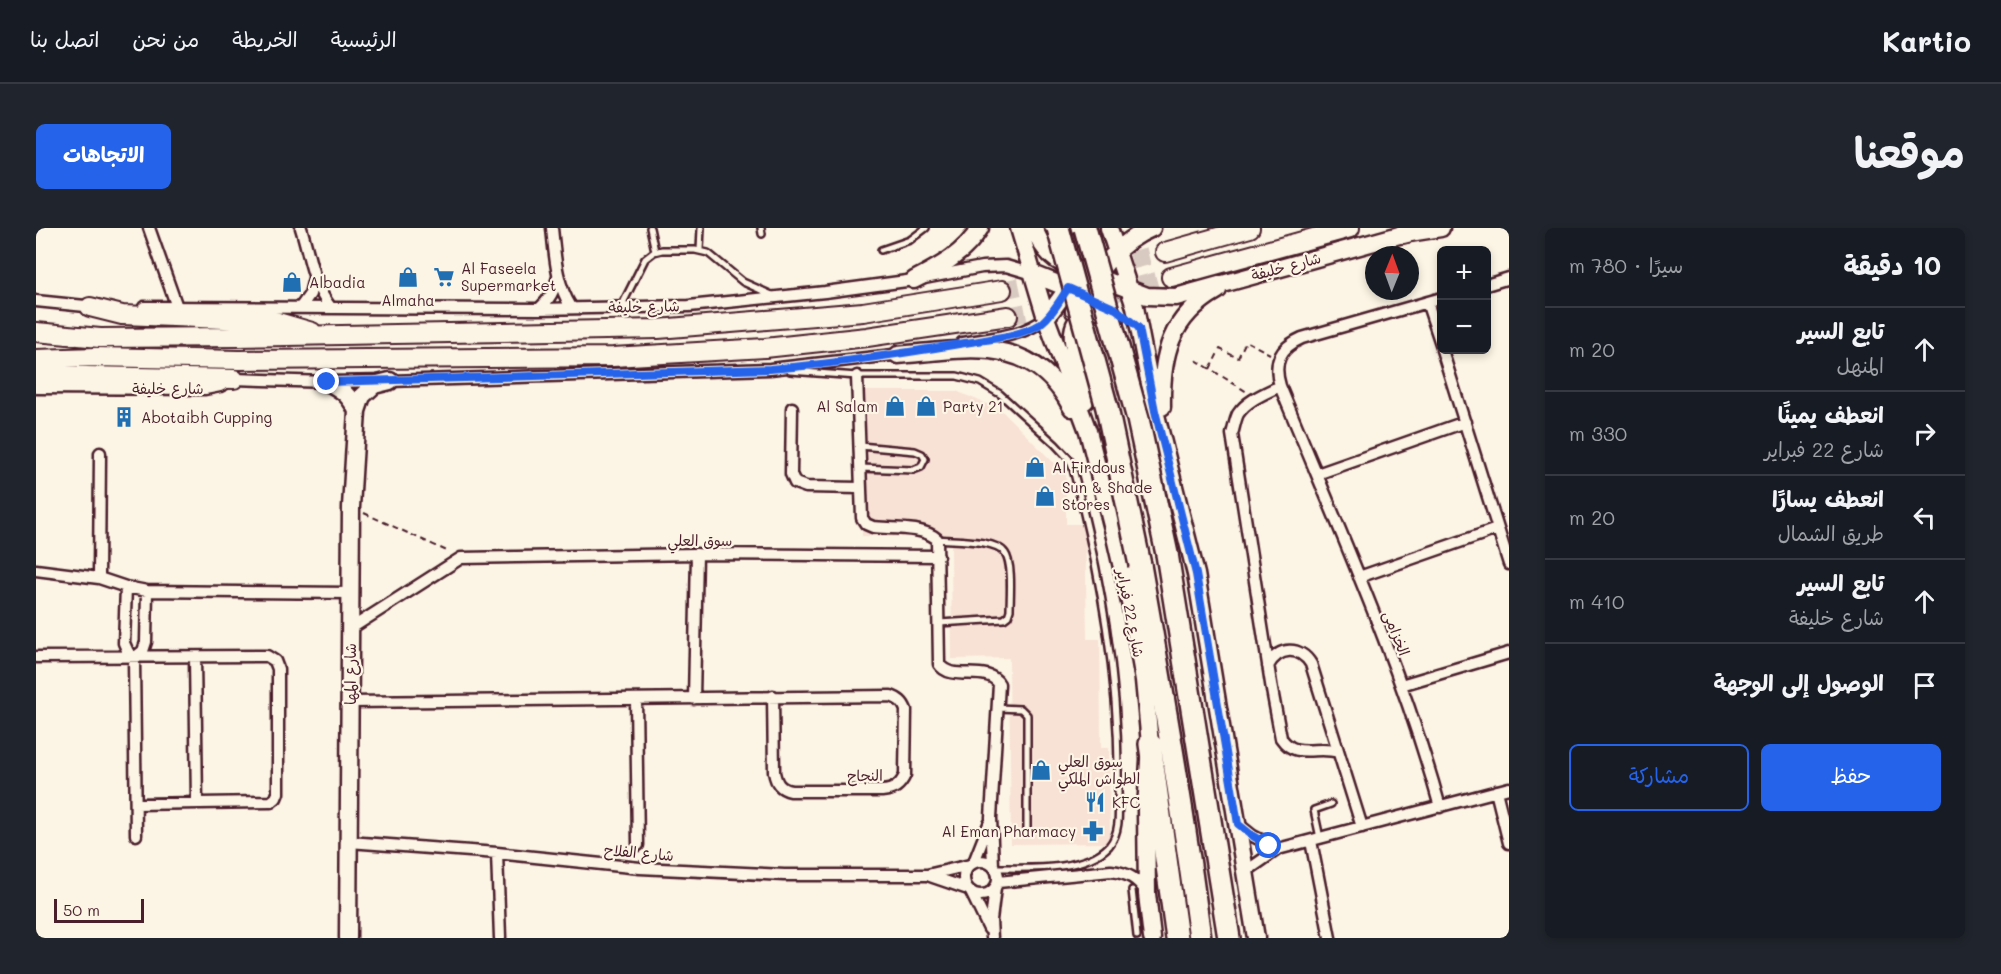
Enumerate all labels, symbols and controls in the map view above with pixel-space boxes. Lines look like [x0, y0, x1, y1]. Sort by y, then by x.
text: Kartio [1882, 23, 1971, 59]
text: اتصل بنا [30, 25, 100, 52]
text: من نحن [133, 25, 199, 52]
text: الخريطة [232, 25, 298, 52]
text: الرئيسية [331, 25, 397, 52]
button: الاتجاهات [36, 124, 171, 189]
text: موقعنا [1854, 124, 1965, 179]
north arrow [1365, 246, 1419, 300]
map controls [1437, 246, 1491, 354]
button: + [1437, 246, 1491, 300]
street label: شارع خليفة [1249, 247, 1323, 286]
text: 10 دقيقة [1843, 248, 1941, 282]
text: سيرًا · 780 m [1569, 252, 1683, 278]
place label: Al Faseela Supermarket [461, 258, 556, 295]
shop icon: Almaha [396, 265, 420, 289]
supermarket icon: Al Faseela Supermarket [432, 265, 456, 289]
shop icon: Albadia [280, 270, 304, 294]
place label: Albadia [309, 272, 366, 292]
place label: Almaha [381, 290, 435, 310]
street label: شارع خليفة [608, 295, 680, 318]
button: − [1437, 300, 1491, 354]
text: تابع السير [1798, 316, 1884, 345]
icon: ahead [1908, 333, 1941, 366]
text: 20 m [1569, 336, 1615, 362]
text: المنهل [1837, 352, 1884, 378]
route end [313, 368, 339, 394]
street label: شارع خليفة [132, 378, 204, 399]
shop icon: Al Salam [883, 394, 907, 418]
shop icon: Party 21 [914, 394, 938, 418]
place label: Al Salam [816, 396, 878, 416]
place label: Party 21 [943, 396, 1003, 416]
text: انعطف يمينًا [1778, 400, 1884, 429]
building icon: Abotaibh Cupping [112, 405, 136, 429]
place label: Abotaibh Cupping [141, 407, 273, 427]
icon: right [1908, 417, 1941, 450]
text: 330 m [1569, 420, 1627, 446]
text: شارع 22 فبراير [1764, 436, 1884, 462]
shop icon: Al Firdous [1023, 455, 1047, 479]
place label: Al Firdous [1052, 457, 1125, 477]
place label: Sun & Shade Stores [1062, 477, 1152, 514]
shop icon: Sun & Shade Stores [1033, 484, 1057, 508]
text: انعطف يسارًا [1772, 484, 1884, 513]
icon: left [1908, 501, 1941, 534]
text: 20 m [1569, 504, 1615, 530]
text: طريق الشمال [1778, 520, 1884, 546]
street label: سوق العلي [668, 530, 732, 554]
street label: شارع 22 فبراير [1111, 566, 1149, 659]
text: تابع السير [1798, 568, 1884, 597]
icon: ahead [1908, 585, 1941, 618]
text: 410 m [1569, 588, 1624, 614]
text: شارع خليفة [1789, 604, 1884, 630]
street label: الخزامى [1378, 608, 1415, 659]
street label: شارع المها [340, 643, 361, 705]
text: الوصول إلى الوجهة [1713, 668, 1884, 697]
icon: arrive [1908, 669, 1941, 702]
button: مشاركة [1569, 744, 1749, 811]
button: حفظ [1761, 744, 1941, 811]
place label: سوق العلي الطواش الملكي [1058, 751, 1140, 792]
shop icon: سوق العلي الطواش الملكي [1029, 758, 1053, 782]
street label: النجاح [847, 765, 883, 786]
restaurant icon: KFC [1083, 790, 1107, 814]
place label: KFC [1112, 792, 1140, 812]
pharmacy icon: Al Eman Pharmacy [1081, 819, 1105, 843]
place label: Al Eman Pharmacy [942, 821, 1076, 841]
route start [1255, 832, 1281, 858]
street label: شارع الفلاح [603, 839, 675, 866]
scale bar [54, 896, 144, 924]
text: 50 m [63, 899, 100, 920]

